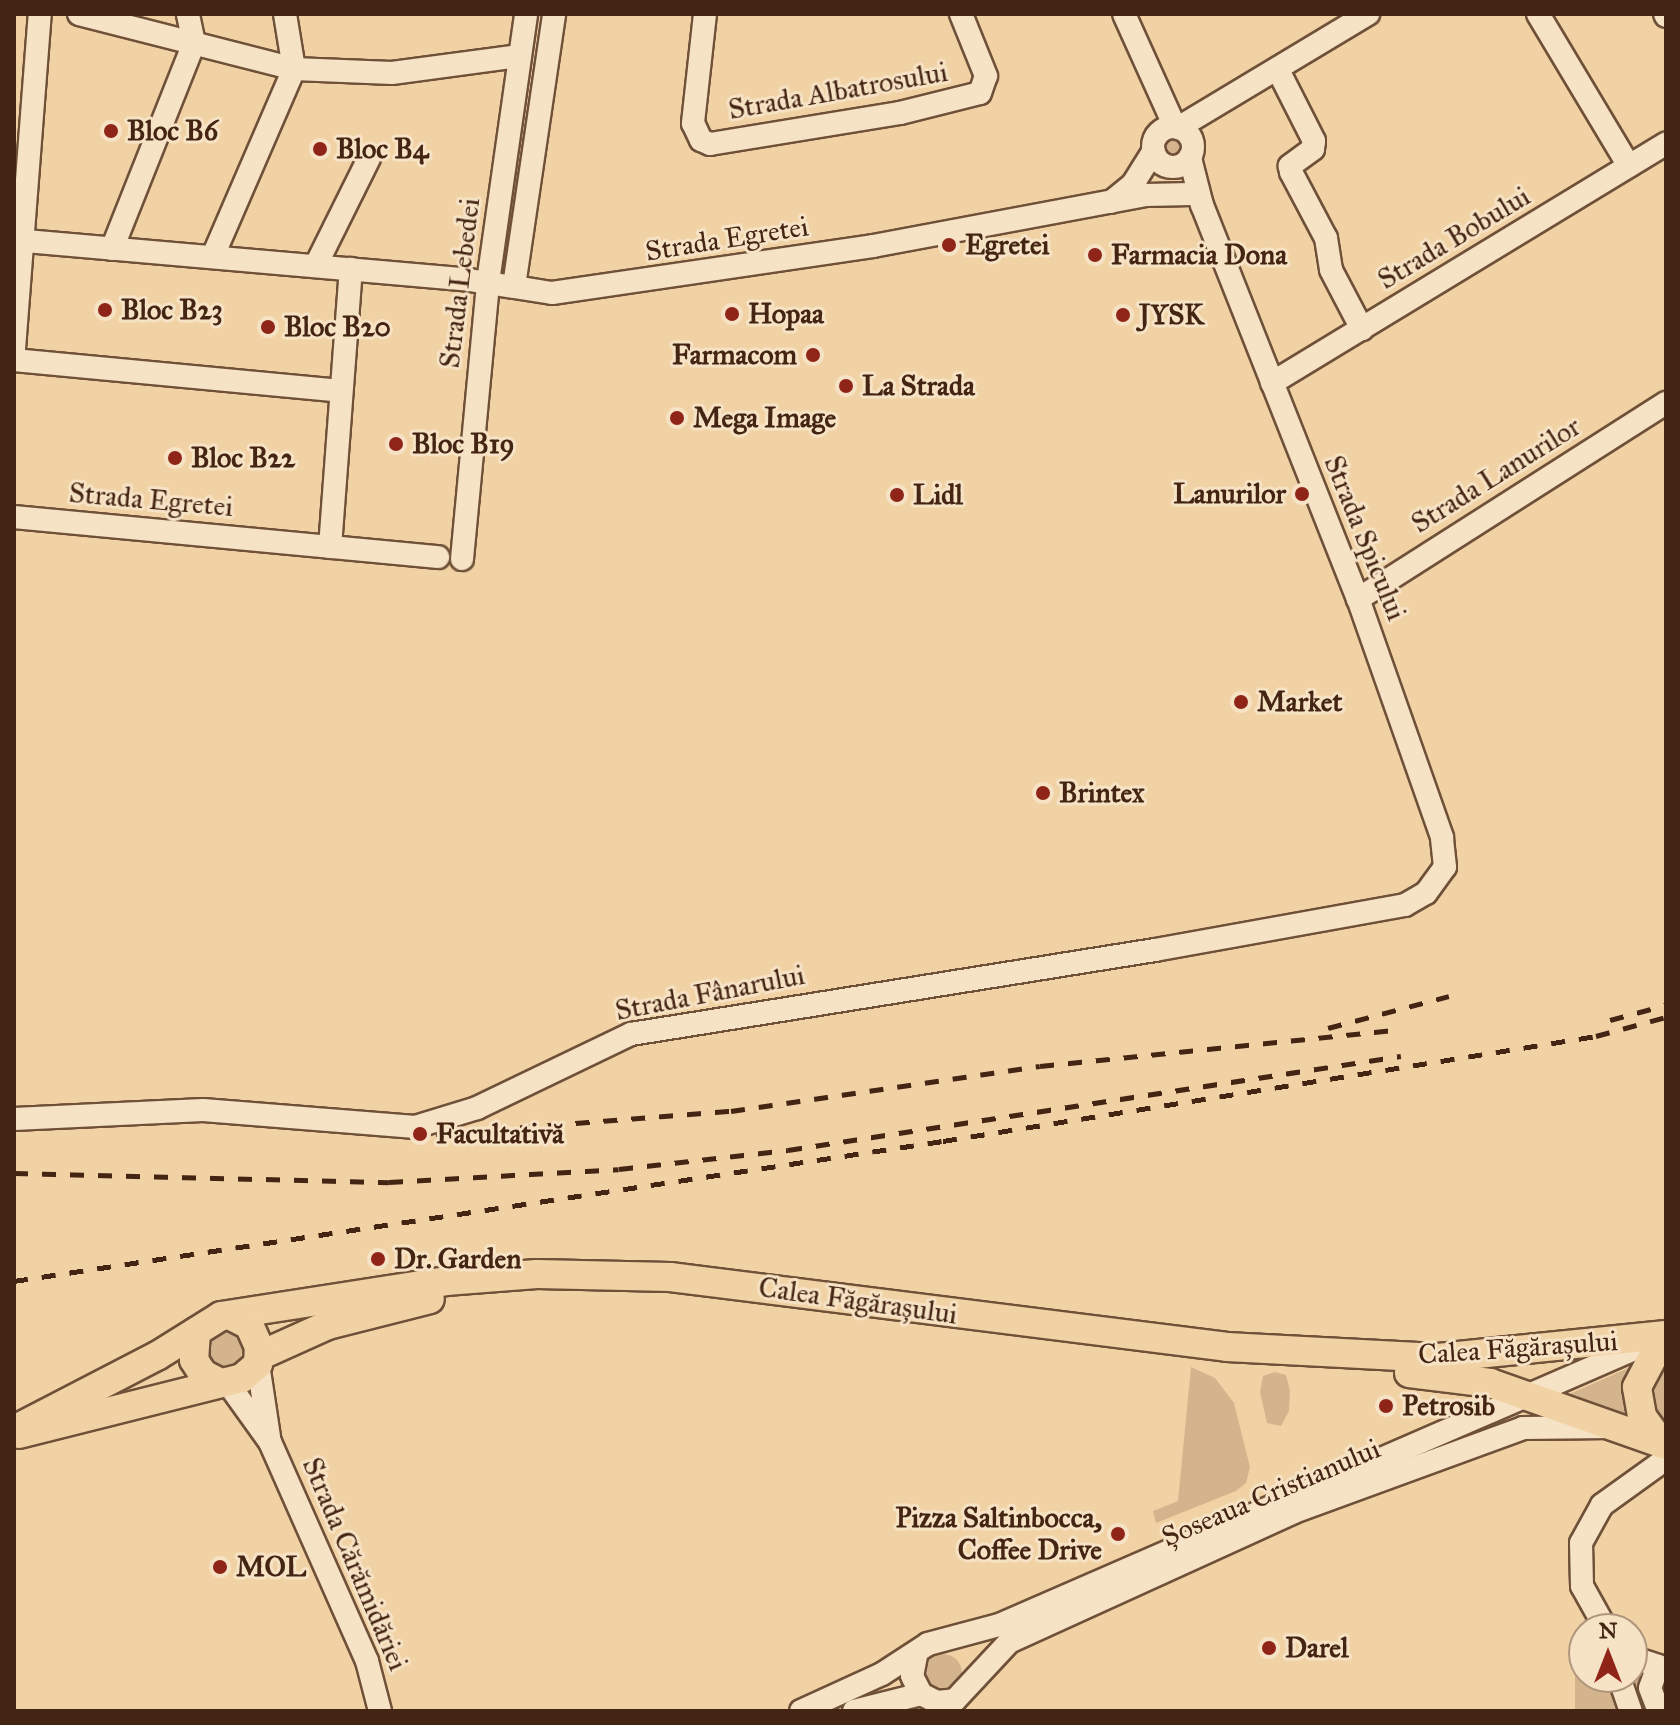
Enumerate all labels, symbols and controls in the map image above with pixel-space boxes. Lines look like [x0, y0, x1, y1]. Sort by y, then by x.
street label: Strada Albatrosului [726, 55, 950, 127]
place label: Bloc B6 [127, 114, 218, 148]
marker: Bloc B6 [102, 122, 120, 140]
place label: Bloc B4 [336, 132, 428, 166]
marker: Bloc B4 [311, 140, 329, 158]
street label: Strada Bobului [1372, 179, 1536, 297]
street label: Strada Lebedei [433, 196, 487, 370]
street label: Strada Egretei [643, 210, 811, 268]
place label: Egretei [965, 228, 1049, 262]
marker: Egretei [940, 236, 958, 254]
place label: Farmacia Dona [1111, 238, 1287, 272]
marker: Farmacia Dona [1086, 246, 1104, 264]
place label: Bloc B23 [121, 293, 223, 327]
place label: Hopaa [748, 297, 824, 331]
place label: JYSK [1139, 298, 1204, 332]
marker: Bloc B23 [96, 301, 114, 319]
marker: Hopaa [723, 305, 741, 323]
marker: JYSK [1114, 306, 1132, 324]
place label: Bloc B20 [284, 310, 391, 344]
marker: Bloc B20 [259, 318, 277, 336]
place label: Farmacom [672, 338, 797, 372]
marker: Farmacom [804, 346, 822, 364]
place label: La Strada [862, 369, 975, 403]
marker: La Strada [837, 377, 855, 395]
place label: Mega Image [693, 401, 836, 435]
marker: Mega Image [668, 409, 686, 427]
street label: Strada Lanurilor [1405, 410, 1587, 540]
place label: Bloc B19 [412, 427, 515, 461]
marker: Bloc B19 [387, 435, 405, 453]
place label: Bloc B22 [191, 441, 295, 475]
marker: Bloc B22 [166, 449, 184, 467]
street label: Strada Spicului [1317, 451, 1413, 625]
street label: Strada Egretei [68, 476, 234, 524]
place label: Lanurilor [1173, 477, 1286, 511]
place label: Lidl [913, 478, 963, 512]
marker: Lanurilor [1293, 485, 1311, 503]
marker: Lidl [888, 486, 906, 504]
place label: Market [1257, 685, 1342, 719]
marker: Market [1232, 693, 1250, 711]
place label: Brintex [1059, 776, 1145, 810]
marker: Brintex [1034, 784, 1052, 802]
street label: Strada Fânarului [612, 958, 808, 1028]
place label: Facultativă [436, 1117, 564, 1151]
marker: Facultativă [411, 1125, 429, 1143]
place label: Dr. Garden [394, 1242, 521, 1276]
marker: Dr. Garden [369, 1250, 387, 1268]
street label: Calea Făgărașului [757, 1270, 959, 1332]
street label: Calea Făgărașului [1417, 1324, 1619, 1372]
place label: Petrosib [1402, 1389, 1495, 1423]
marker: Petrosib [1377, 1397, 1395, 1415]
street label: Șoseaua Cristianului [1157, 1432, 1385, 1554]
street label: Strada Cărămidăriei [295, 1453, 415, 1675]
place label: Pizza Saltinbocca, Coffee Drive [895, 1501, 1102, 1567]
marker: Pizza Saltinbocca, Coffee Drive [1109, 1525, 1127, 1543]
place label: MOL [236, 1550, 306, 1584]
marker: MOL [211, 1558, 229, 1576]
north arrow [1568, 1613, 1648, 1693]
text: N [1599, 1617, 1617, 1644]
place label: Darel [1285, 1631, 1348, 1665]
marker: Darel [1260, 1639, 1278, 1657]

